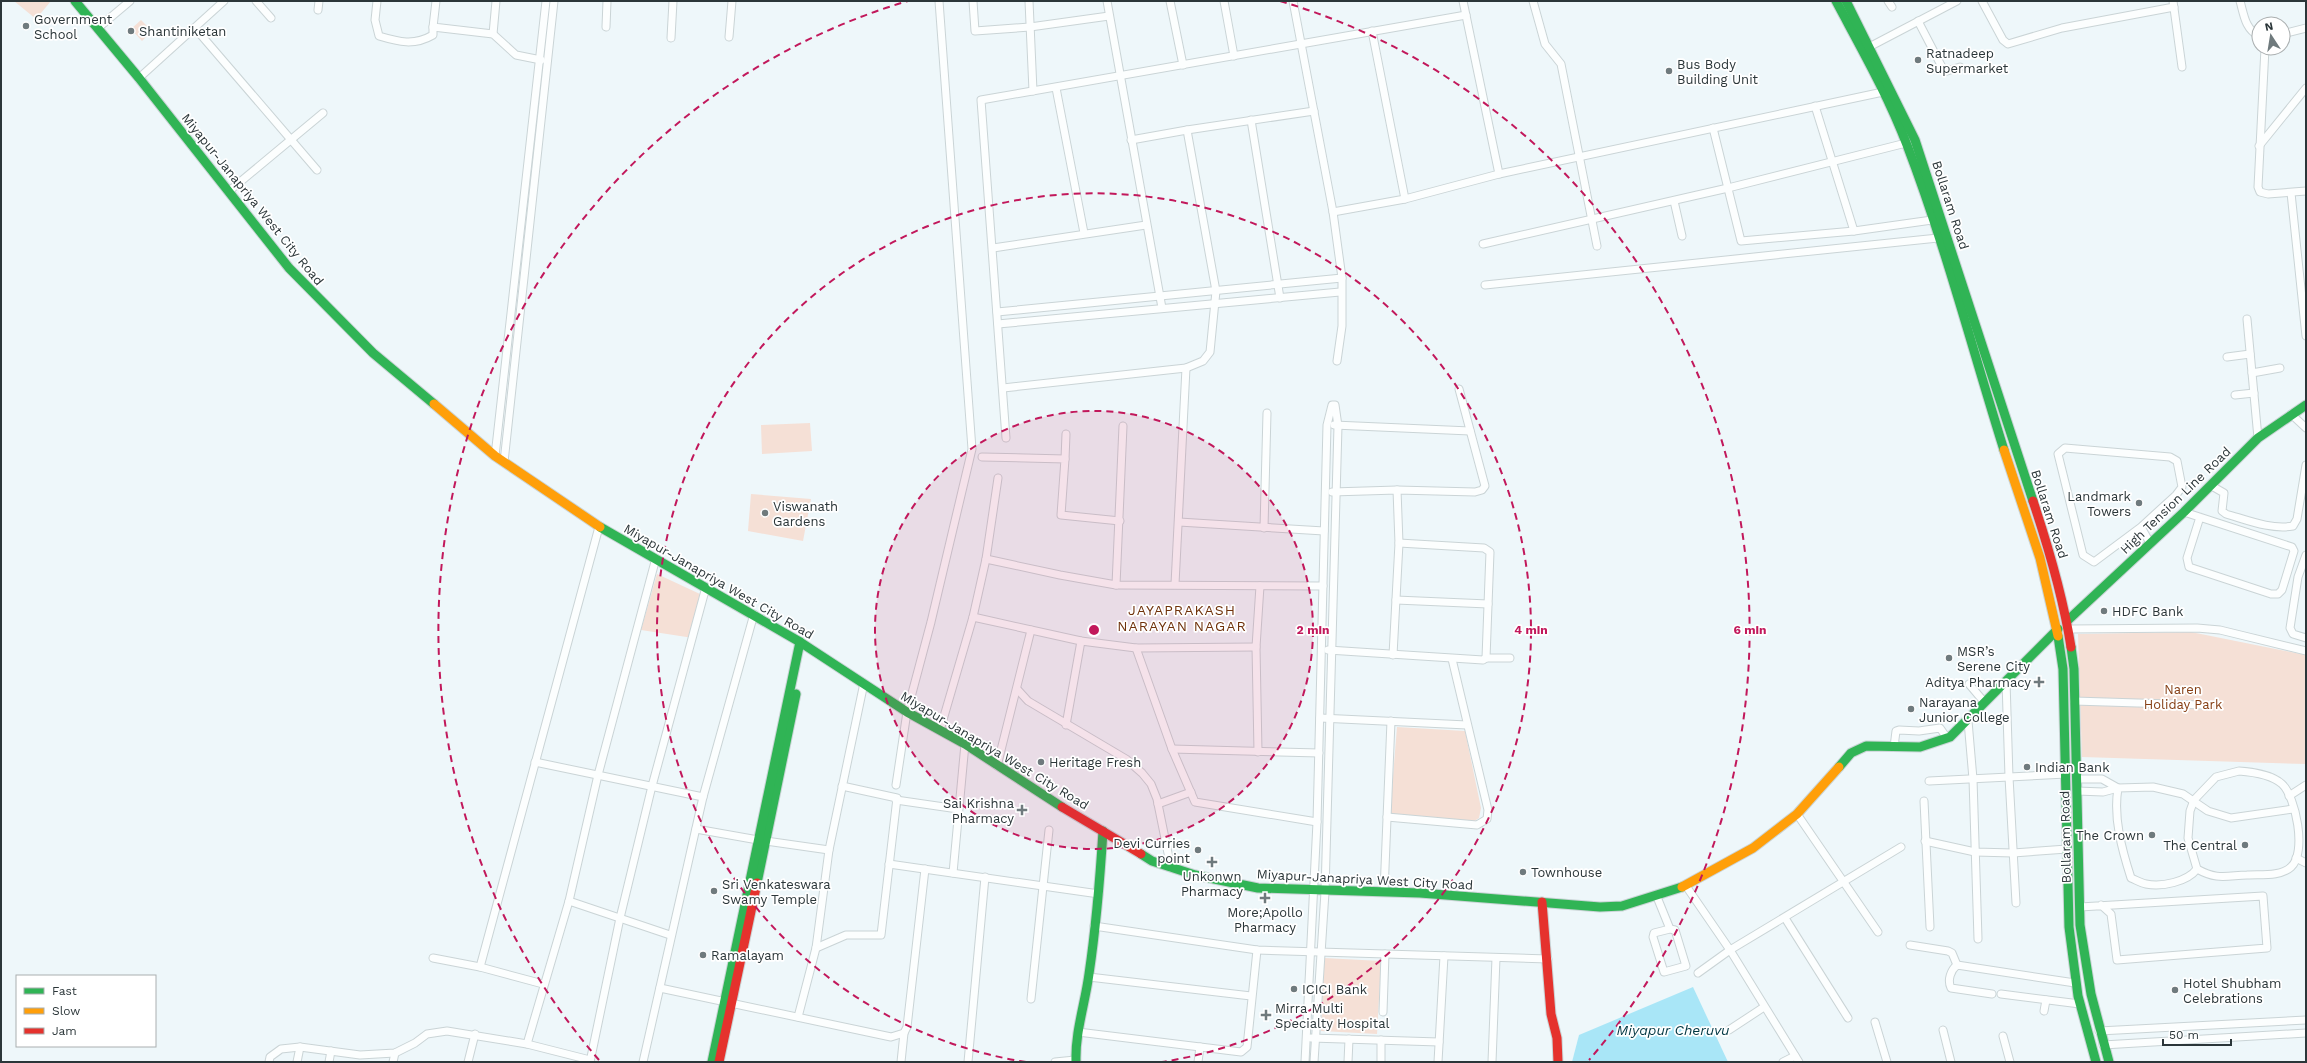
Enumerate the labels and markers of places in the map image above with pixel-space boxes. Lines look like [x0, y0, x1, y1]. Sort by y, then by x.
place label: Government School [34, 12, 113, 42]
marker: Government School [21, 21, 31, 31]
place label: Shantiniketan [139, 24, 226, 39]
marker: Shantiniketan [126, 26, 136, 36]
place label: Ratnadeep Supermarket [1926, 46, 2009, 76]
marker: Ratnadeep Supermarket [1913, 55, 1923, 65]
place label: Bus Body Building Unit [1677, 57, 1759, 87]
marker: Bus Body Building Unit [1664, 66, 1674, 76]
place label: Landmark Towers [2067, 489, 2132, 519]
marker: Landmark Towers [2134, 498, 2144, 508]
place label: Viswanath Gardens [773, 499, 838, 529]
marker: Viswanath Gardens [760, 508, 770, 518]
place label: HDFC Bank [2112, 604, 2184, 619]
marker: HDFC Bank [2099, 606, 2109, 616]
centre of rings [1087, 623, 1101, 637]
place label: MSR’s Serene City [1957, 644, 2030, 674]
marker: MSR’s Serene City [1944, 653, 1954, 663]
place label: Aditya Pharmacy [1925, 675, 2031, 690]
marker: Aditya Pharmacy [2034, 677, 2044, 687]
place label: Narayana Junior College [1919, 695, 2010, 725]
marker: Narayana Junior College [1906, 704, 1916, 714]
place label: Heritage Fresh [1049, 755, 1141, 770]
marker: Heritage Fresh [1036, 757, 1046, 767]
place label: Indian Bank [2035, 760, 2110, 775]
marker: Indian Bank [2022, 762, 2032, 772]
place label: Sai Krishna Pharmacy [943, 796, 1015, 826]
marker: Sai Krishna Pharmacy [1017, 805, 1027, 815]
place label: The Crown [2076, 828, 2144, 843]
marker: The Crown [2147, 830, 2157, 840]
place label: Devi Curries point [1113, 836, 1191, 866]
place label: The Central [2163, 838, 2237, 853]
marker: The Central [2240, 840, 2250, 850]
marker: Devi Curries point [1193, 845, 1203, 855]
marker: Unkonwn Pharmacy [1207, 857, 1217, 867]
place label: Townhouse [1531, 865, 1602, 880]
marker: Townhouse [1518, 867, 1528, 877]
place label: Unkonwn Pharmacy [1181, 869, 1243, 899]
place label: Sri Venkateswara Swamy Temple [722, 877, 831, 907]
marker: Sri Venkateswara Swamy Temple [709, 886, 719, 896]
marker: More;Apollo Pharmacy [1260, 893, 1270, 903]
place label: More;Apollo Pharmacy [1227, 905, 1303, 935]
place label: Ramalayam [711, 948, 784, 963]
marker: Ramalayam [698, 950, 708, 960]
place label: Hotel Shubham Celebrations [2183, 976, 2281, 1006]
place label: ICICI Bank [1302, 982, 1368, 997]
marker: ICICI Bank [1289, 984, 1299, 994]
marker: Hotel Shubham Celebrations [2170, 985, 2180, 995]
place label: Mirra Multi Specialty Hospital [1275, 1001, 1390, 1031]
marker: Mirra Multi Specialty Hospital [1260, 1009, 1272, 1021]

